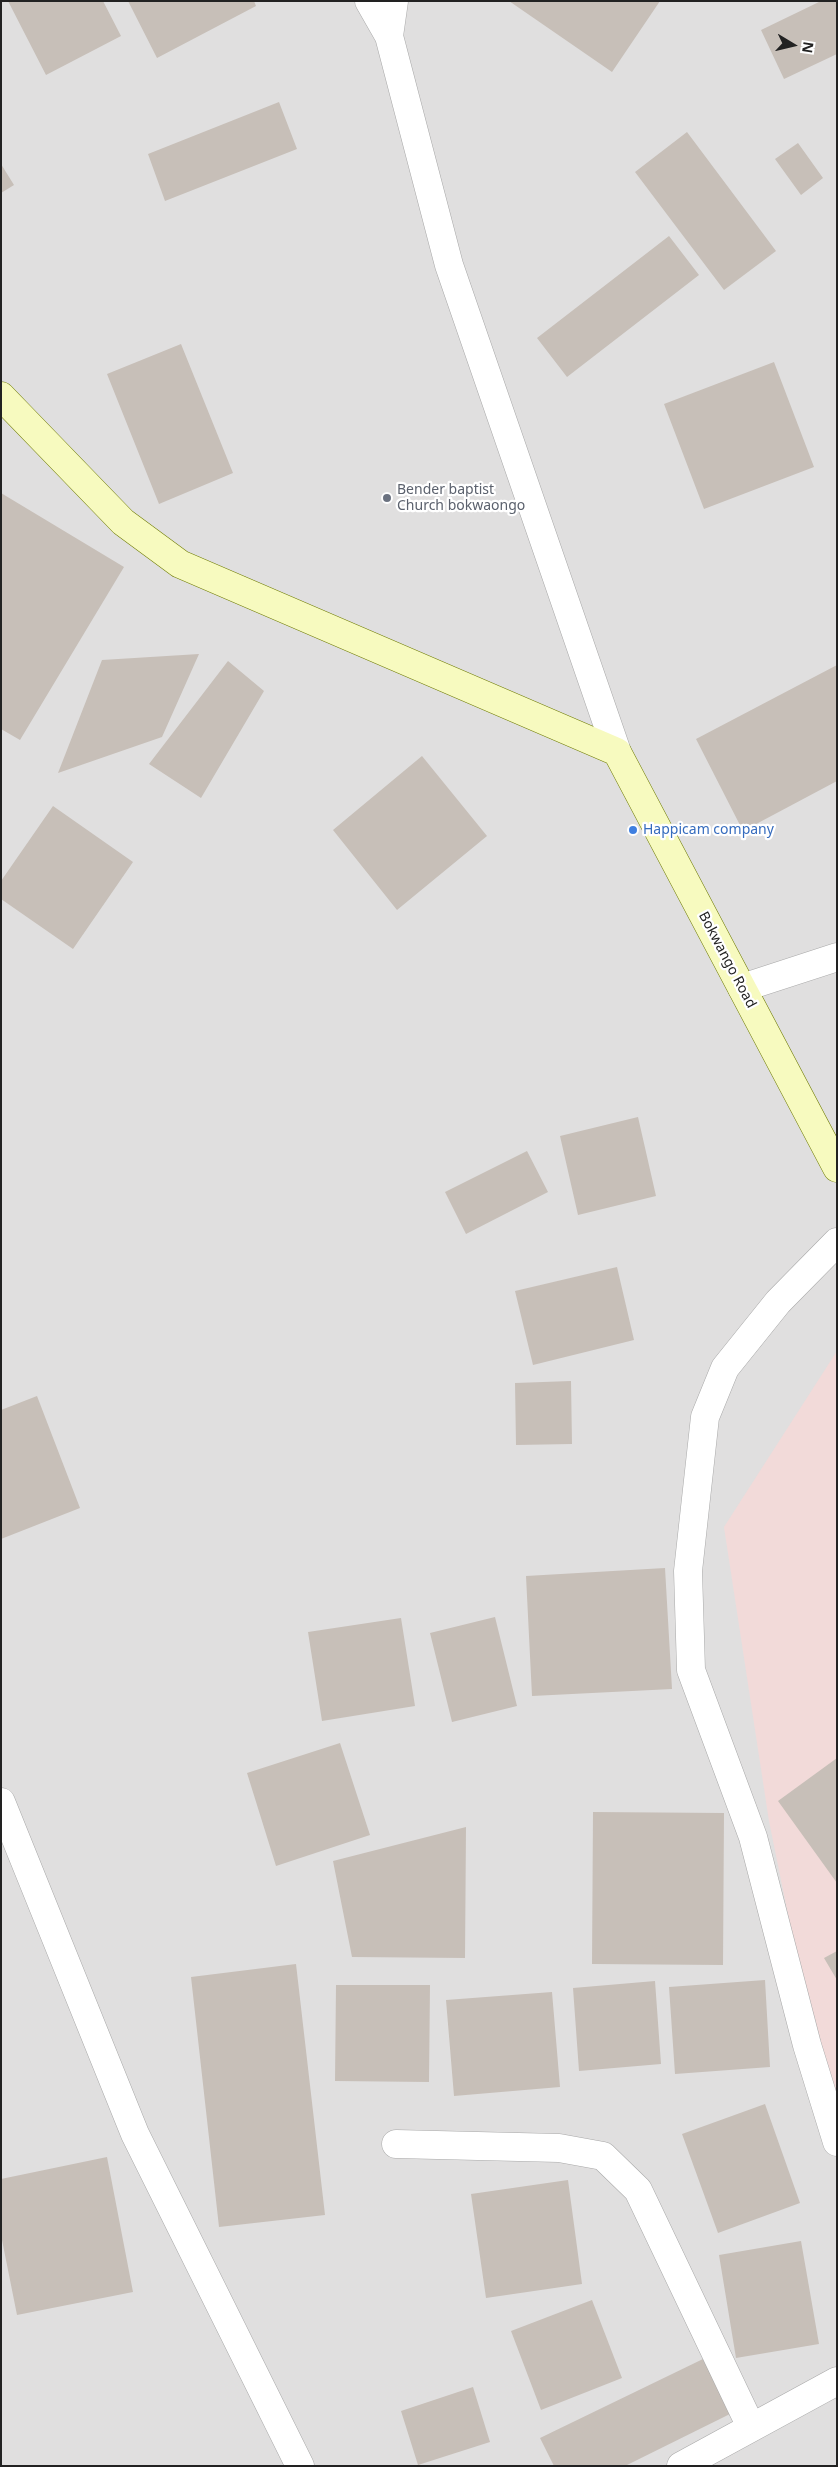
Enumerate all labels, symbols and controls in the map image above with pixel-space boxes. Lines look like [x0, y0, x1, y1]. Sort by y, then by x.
north arrow [768, 20, 818, 70]
text: N [798, 40, 819, 55]
place label: Bender baptist Church bokwaongo [397, 482, 525, 514]
marker: Bender baptist Church bokwaongo [381, 492, 393, 504]
place label: Happicam company [643, 822, 774, 838]
marker: Happicam company [627, 824, 639, 836]
street label: Bokwango Road [694, 909, 760, 1011]

